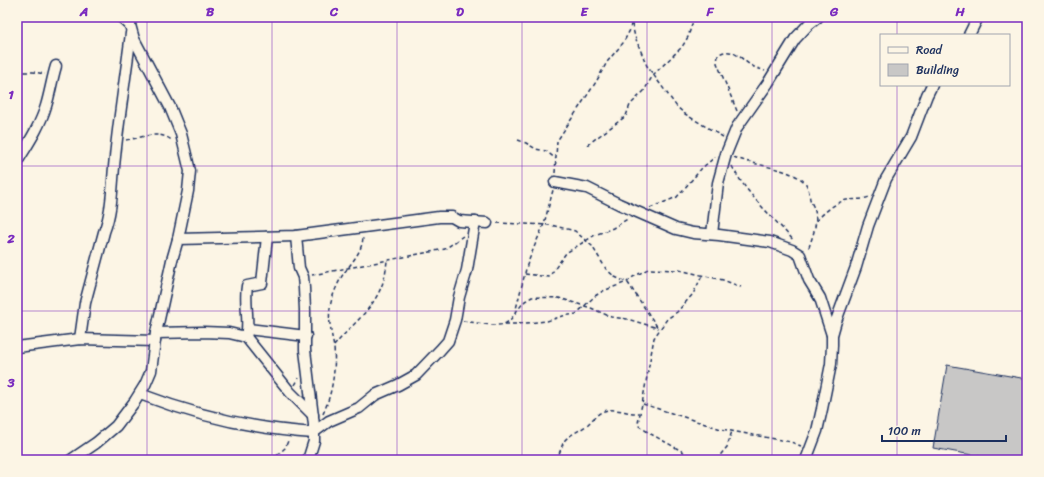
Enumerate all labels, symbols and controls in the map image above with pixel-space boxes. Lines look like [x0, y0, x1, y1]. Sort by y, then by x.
text: A [79, 0, 88, 23]
text: B [206, 0, 215, 23]
text: C [329, 0, 339, 23]
text: D [456, 0, 464, 23]
text: E [580, 0, 589, 23]
text: F [705, 0, 714, 23]
text: G [829, 0, 839, 23]
text: H [954, 0, 965, 23]
legend [880, 34, 1010, 86]
text: Road [916, 39, 943, 61]
text: Building [916, 59, 959, 81]
text: 1 [8, 83, 14, 106]
text: 2 [6, 227, 15, 250]
text: 3 [6, 371, 15, 394]
scale bar [882, 417, 1006, 443]
text: 100 m [888, 420, 921, 442]

